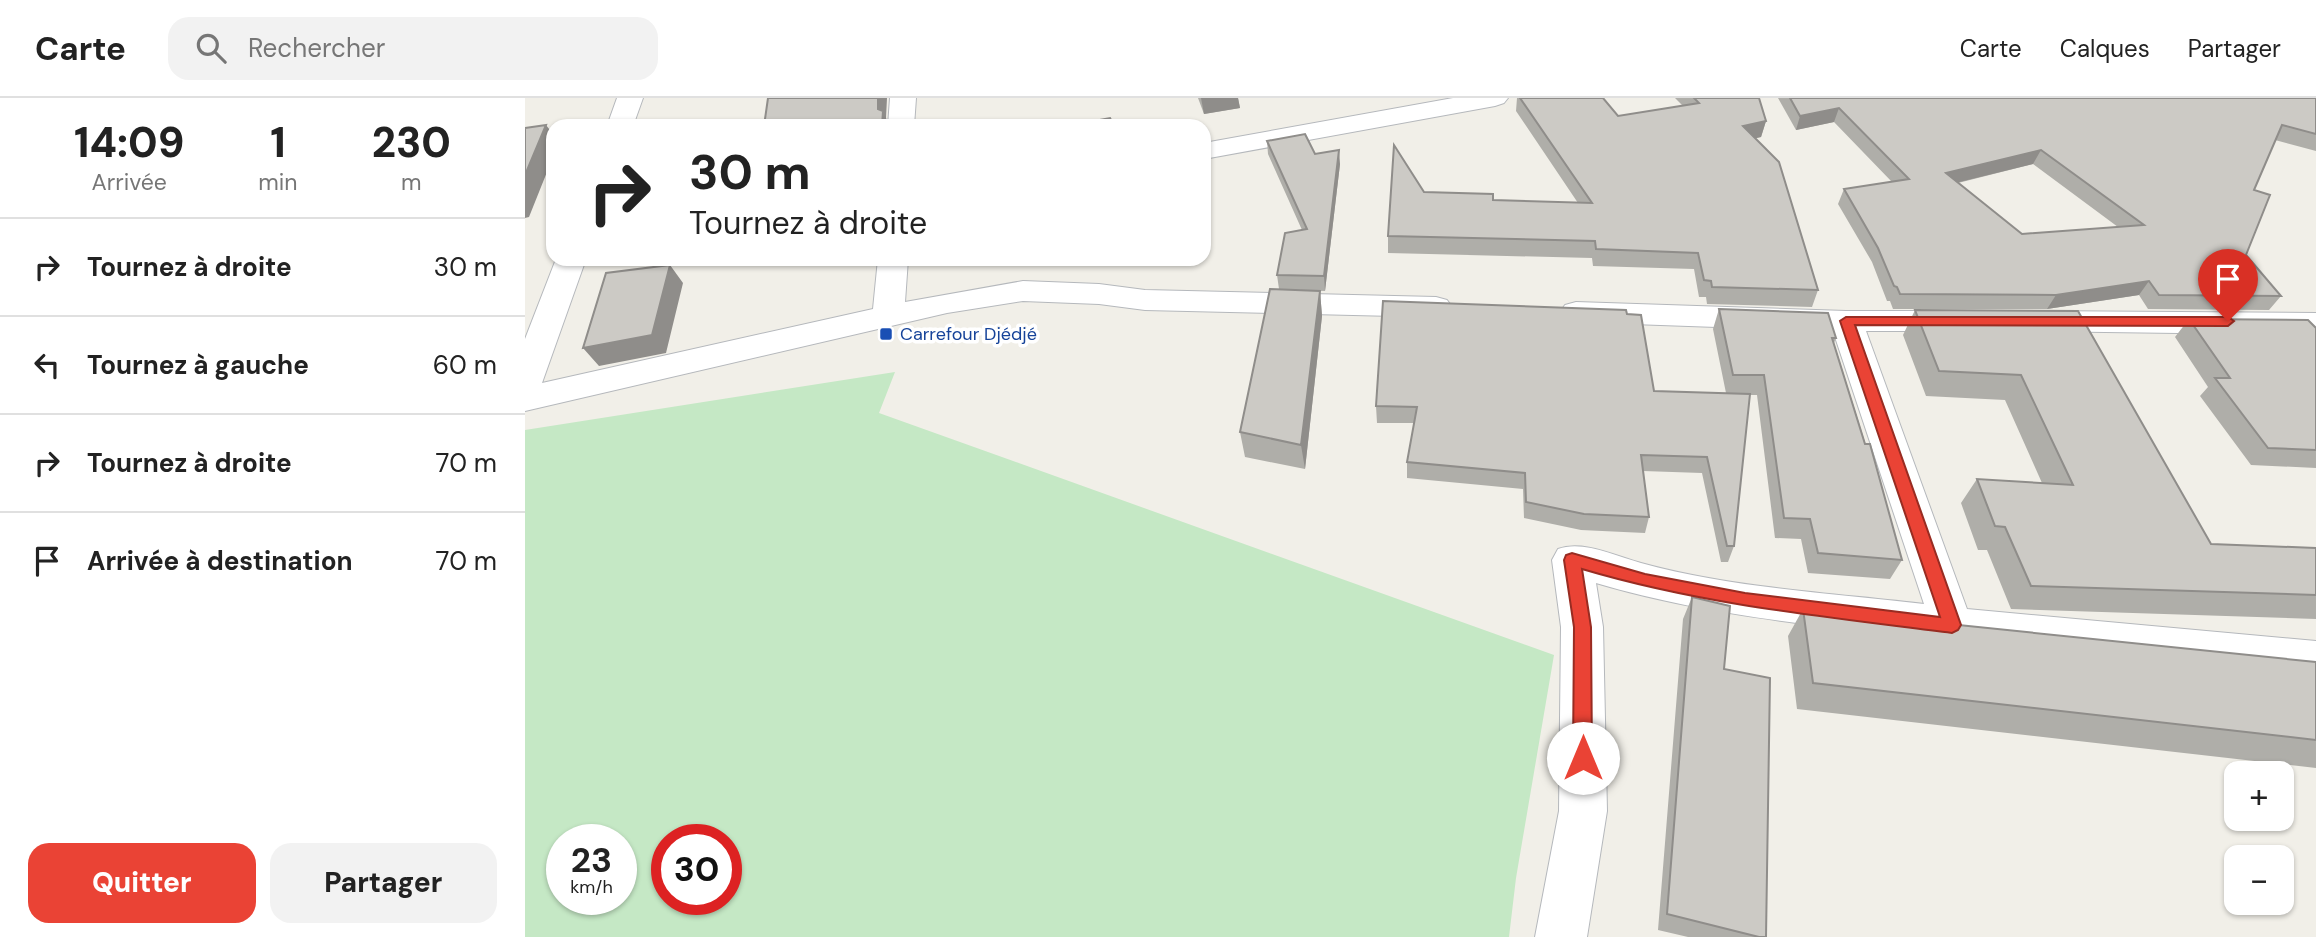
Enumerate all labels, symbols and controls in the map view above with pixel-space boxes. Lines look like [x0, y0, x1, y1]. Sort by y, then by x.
search box [168, 17, 658, 80]
text: Carte [35, 27, 126, 70]
icon: search [192, 29, 230, 67]
text: Rechercher [248, 31, 385, 65]
text: Carte [1960, 33, 2022, 64]
text: Calques [2060, 33, 2150, 64]
text: Partager [2188, 33, 2281, 64]
text: 14:09 [74, 115, 184, 170]
text: 1 [270, 115, 286, 170]
text: 230 [372, 115, 451, 170]
text: 30 m [689, 140, 811, 204]
icon: right [574, 147, 665, 238]
text: Arrivée [91, 167, 167, 197]
text: min [258, 167, 298, 197]
text: m [401, 167, 422, 197]
text: Tournez à droite [689, 202, 927, 244]
icon: right [28, 248, 66, 286]
pin [2198, 249, 2258, 321]
text: Tournez à droite [87, 250, 292, 284]
text: 30 m [434, 250, 497, 284]
icon: arrive [2209, 260, 2247, 298]
place label: Carrefour Djédjé [900, 322, 1037, 346]
marker: Carrefour Djédjé [878, 326, 894, 342]
icon: left [28, 346, 66, 384]
text: Tournez à gauche [87, 348, 309, 382]
text: 60 m [433, 348, 497, 382]
icon: right [28, 444, 66, 482]
text: Tournez à droite [87, 446, 292, 480]
text: 70 m [436, 446, 497, 480]
icon: arrive [28, 542, 66, 580]
text: Arrivée à destination [87, 544, 353, 578]
text: 70 m [436, 544, 497, 578]
position arrow [1546, 721, 1620, 795]
map controls [2224, 761, 2294, 915]
button: + [2224, 761, 2294, 831]
speed limit sign: 30 [651, 824, 742, 915]
text: 23 [571, 837, 612, 883]
button: Quitter [28, 843, 256, 923]
button: Partager [270, 843, 497, 923]
button: − [2224, 845, 2294, 915]
text: km/h [570, 875, 613, 899]

